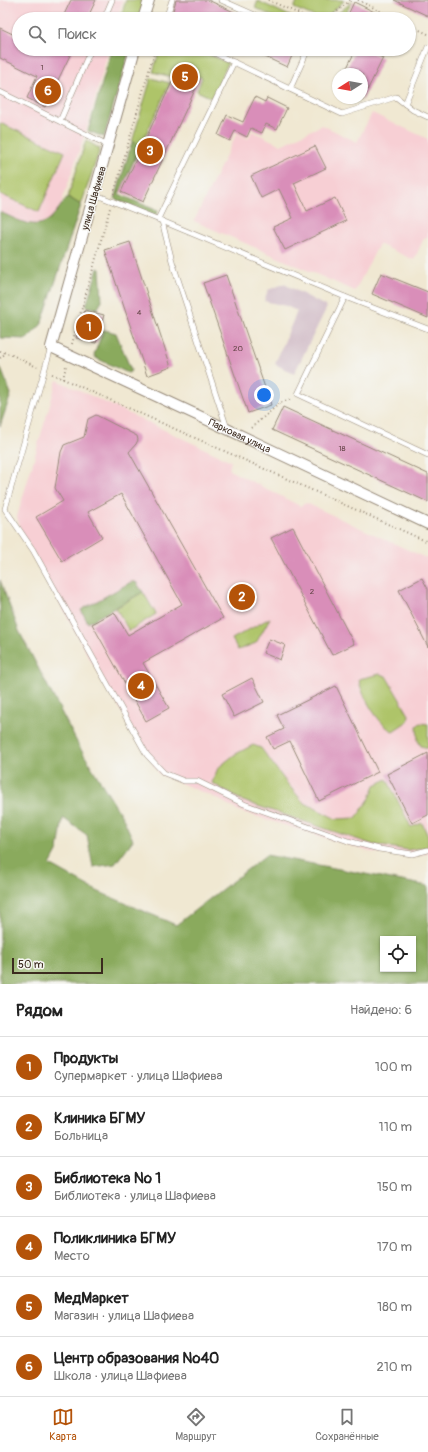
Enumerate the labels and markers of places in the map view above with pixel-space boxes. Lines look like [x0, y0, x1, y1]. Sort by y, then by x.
pin: 5 [172, 62, 198, 92]
pin: 6 [35, 76, 61, 106]
pin: 3 [137, 136, 163, 166]
pin: 1 [76, 312, 102, 342]
pin: 2 [229, 582, 255, 612]
pin: 4 [128, 671, 154, 701]

